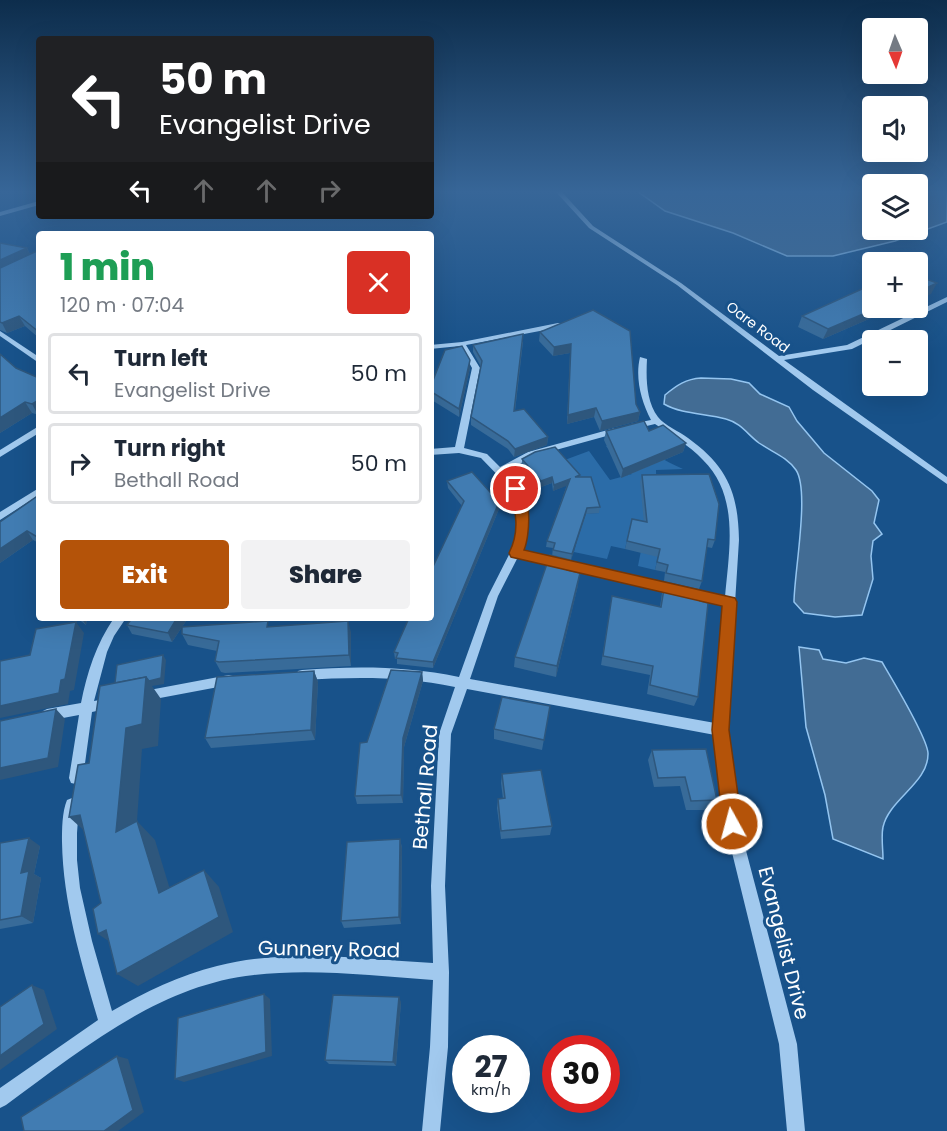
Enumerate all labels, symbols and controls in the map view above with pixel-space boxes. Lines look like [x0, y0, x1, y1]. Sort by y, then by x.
north arrow [862, 18, 928, 84]
map controls [862, 18, 928, 396]
text: 50 m [159, 50, 267, 109]
icon: left [60, 60, 138, 138]
button: sound [862, 96, 928, 162]
text: Evangelist Drive [159, 106, 371, 143]
icon: left [124, 174, 157, 207]
icon: ahead [187, 174, 220, 207]
icon: ahead [250, 174, 283, 207]
icon: right [313, 174, 346, 207]
button: layers [862, 174, 928, 240]
text: 1 min [60, 242, 155, 293]
button: close [347, 251, 410, 314]
button: + [862, 252, 928, 318]
text: 120 m · 07:04 [60, 291, 184, 319]
street label: Oare Road [722, 297, 794, 357]
button: − [862, 330, 928, 396]
text: Turn left [114, 343, 208, 374]
icon: left [63, 357, 96, 390]
text: 50 m [351, 358, 407, 389]
text: Evangelist Drive [114, 376, 271, 404]
text: Turn right [114, 433, 225, 464]
icon: right [63, 447, 96, 480]
text: 50 m [351, 448, 407, 479]
pin [490, 463, 541, 514]
text: Bethall Road [114, 466, 239, 494]
icon: arrive [499, 472, 532, 505]
button: Exit [60, 540, 229, 609]
button: Share [241, 540, 410, 609]
street label: Bethall Road [406, 723, 444, 851]
position arrow [700, 792, 764, 856]
street label: Evangelist Drive [751, 864, 817, 1022]
street label: Gunnery Road [258, 934, 400, 964]
speed limit sign: 30 [542, 1035, 620, 1113]
text: 27 [474, 1045, 508, 1088]
text: km/h [471, 1079, 511, 1100]

